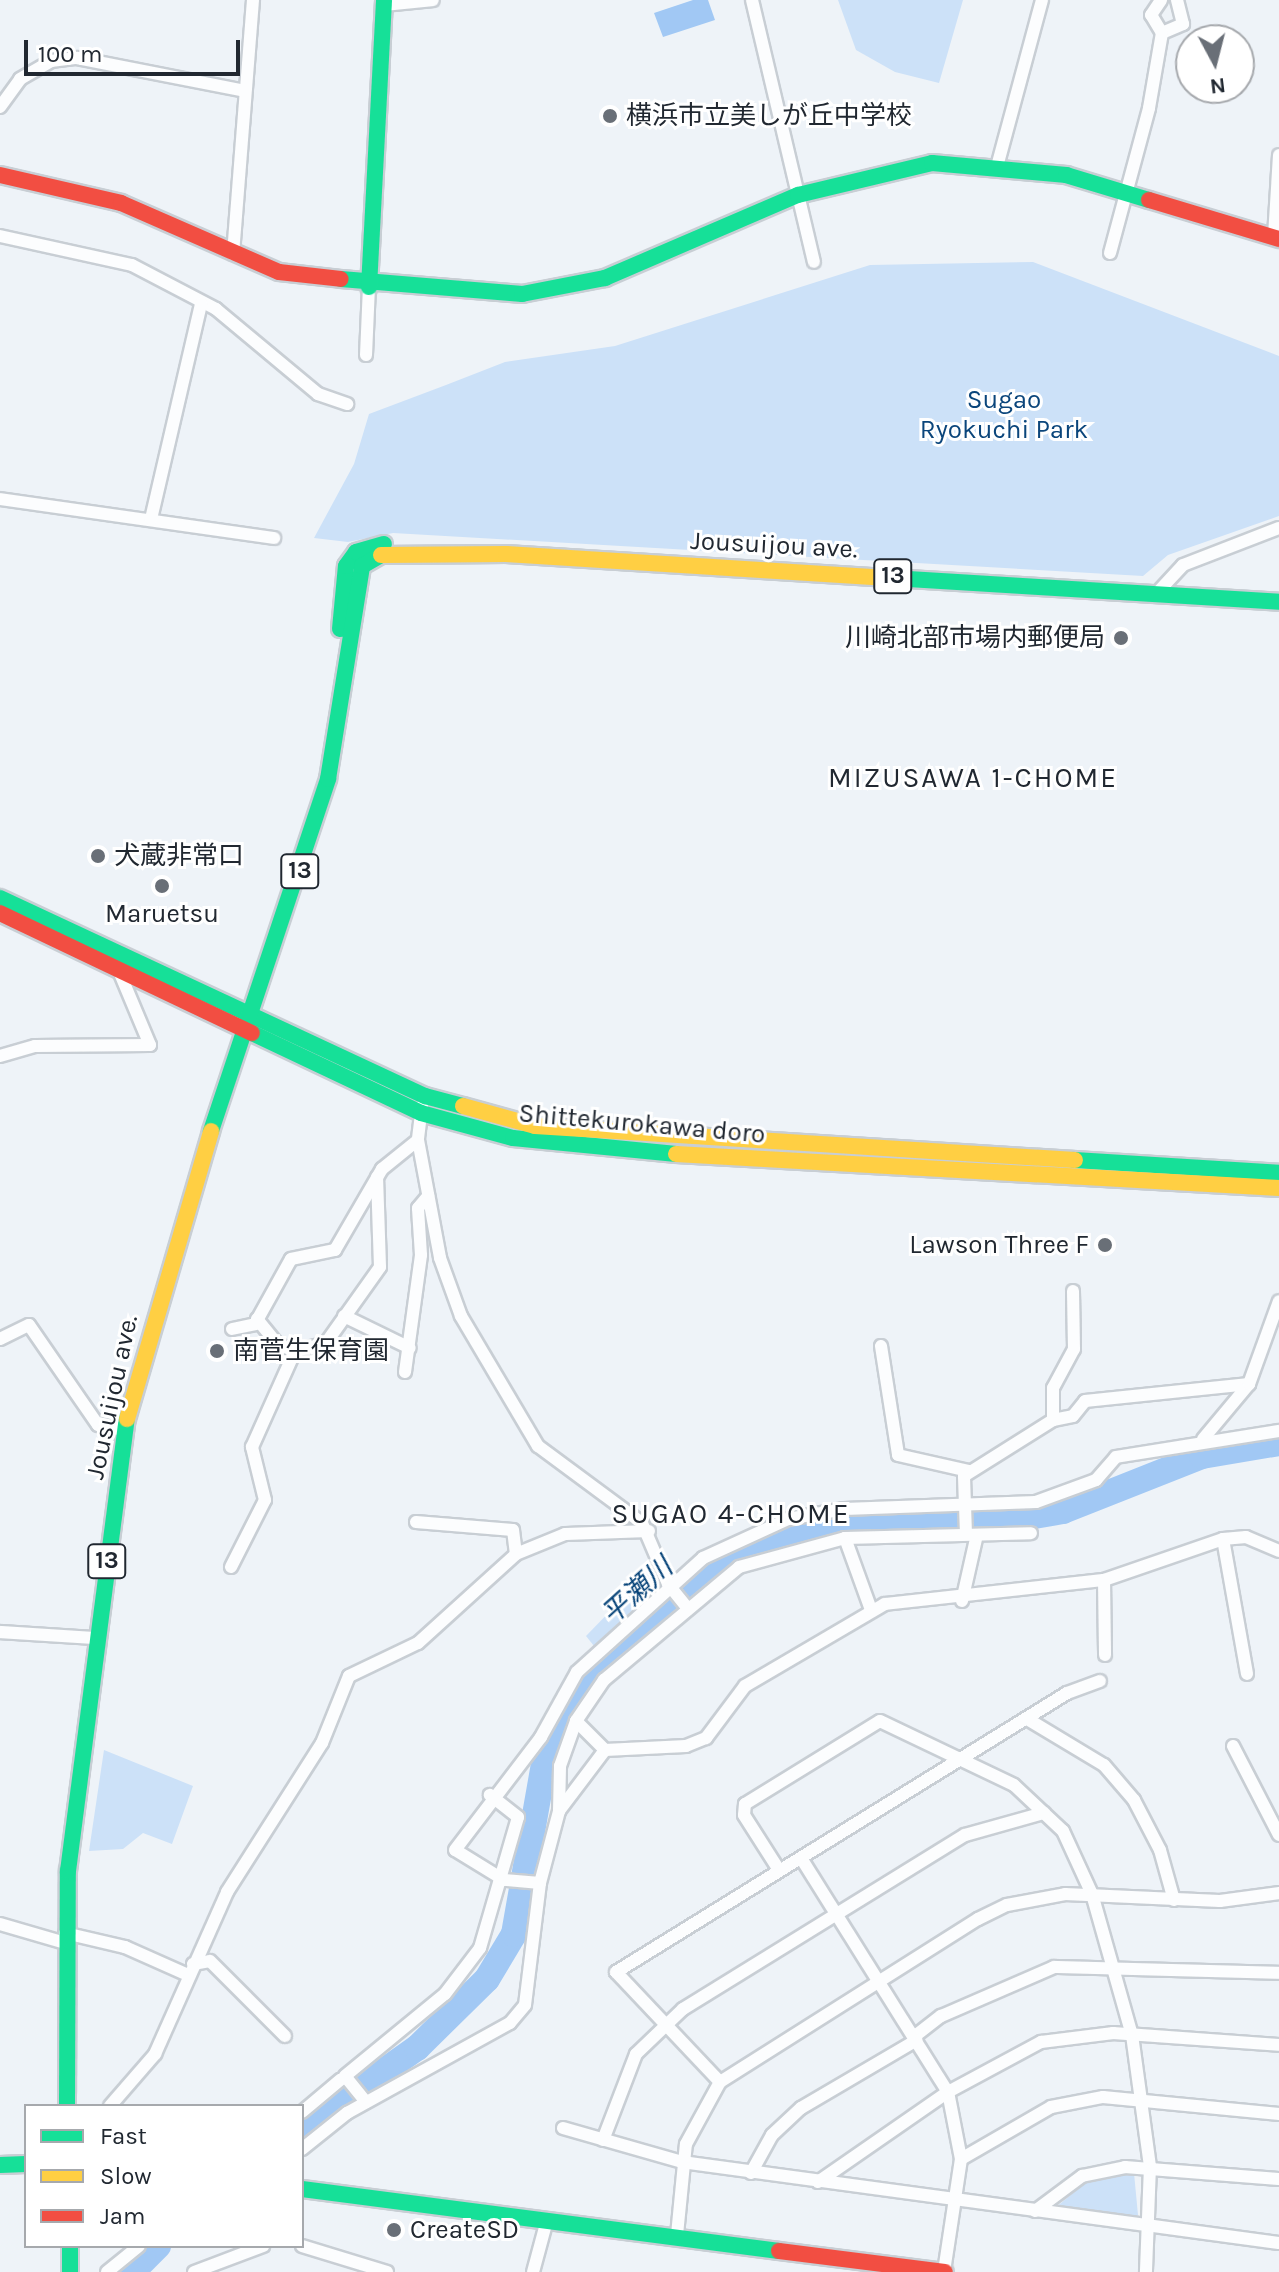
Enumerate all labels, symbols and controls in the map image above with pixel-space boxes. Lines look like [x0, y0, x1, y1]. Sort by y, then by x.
scale bar [28, 24, 244, 74]
north arrow [1175, 24, 1255, 104]
text: 100 m [38, 40, 103, 68]
text: N [1208, 72, 1227, 100]
place label: 横浜市立美しが丘中学校 [626, 100, 912, 132]
marker: 横浜市立美しが丘中学校 [601, 107, 619, 125]
park label: Sugao Ryokuchi Park [920, 384, 1088, 446]
street label: Jousuijou ave. [690, 525, 858, 565]
road number: 13 [873, 556, 913, 596]
place label: 川崎北部市場内郵便局 [845, 622, 1105, 654]
marker: 川崎北部市場内郵便局 [1112, 629, 1130, 647]
district label: MIZUSAWA 1-CHOME [828, 761, 1118, 795]
place label: 犬蔵非常口 [114, 840, 244, 872]
marker: 犬蔵非常口 [89, 847, 107, 865]
road number: 13 [280, 851, 320, 891]
marker: Maruetsu [153, 877, 171, 895]
place label: Maruetsu [105, 898, 219, 930]
street label: Shittekurokawa doro [517, 1098, 767, 1150]
place label: Lawson Three F [909, 1229, 1089, 1261]
marker: Lawson Three F [1096, 1236, 1114, 1254]
street label: Jousuijou ave. [79, 1312, 145, 1482]
place label: 南菅生保育園 [233, 1335, 389, 1367]
marker: 南菅生保育園 [208, 1342, 226, 1360]
district label: SUGAO 4-CHOME [612, 1497, 850, 1531]
road number: 13 [87, 1541, 127, 1581]
water label: 平瀬川 [595, 1550, 679, 1632]
legend [24, 2104, 304, 2248]
text: Fast [100, 2122, 147, 2150]
text: Slow [100, 2162, 152, 2190]
text: Jam [100, 2202, 145, 2230]
place label: CreateSD [410, 2214, 519, 2246]
marker: CreateSD [385, 2221, 403, 2239]

